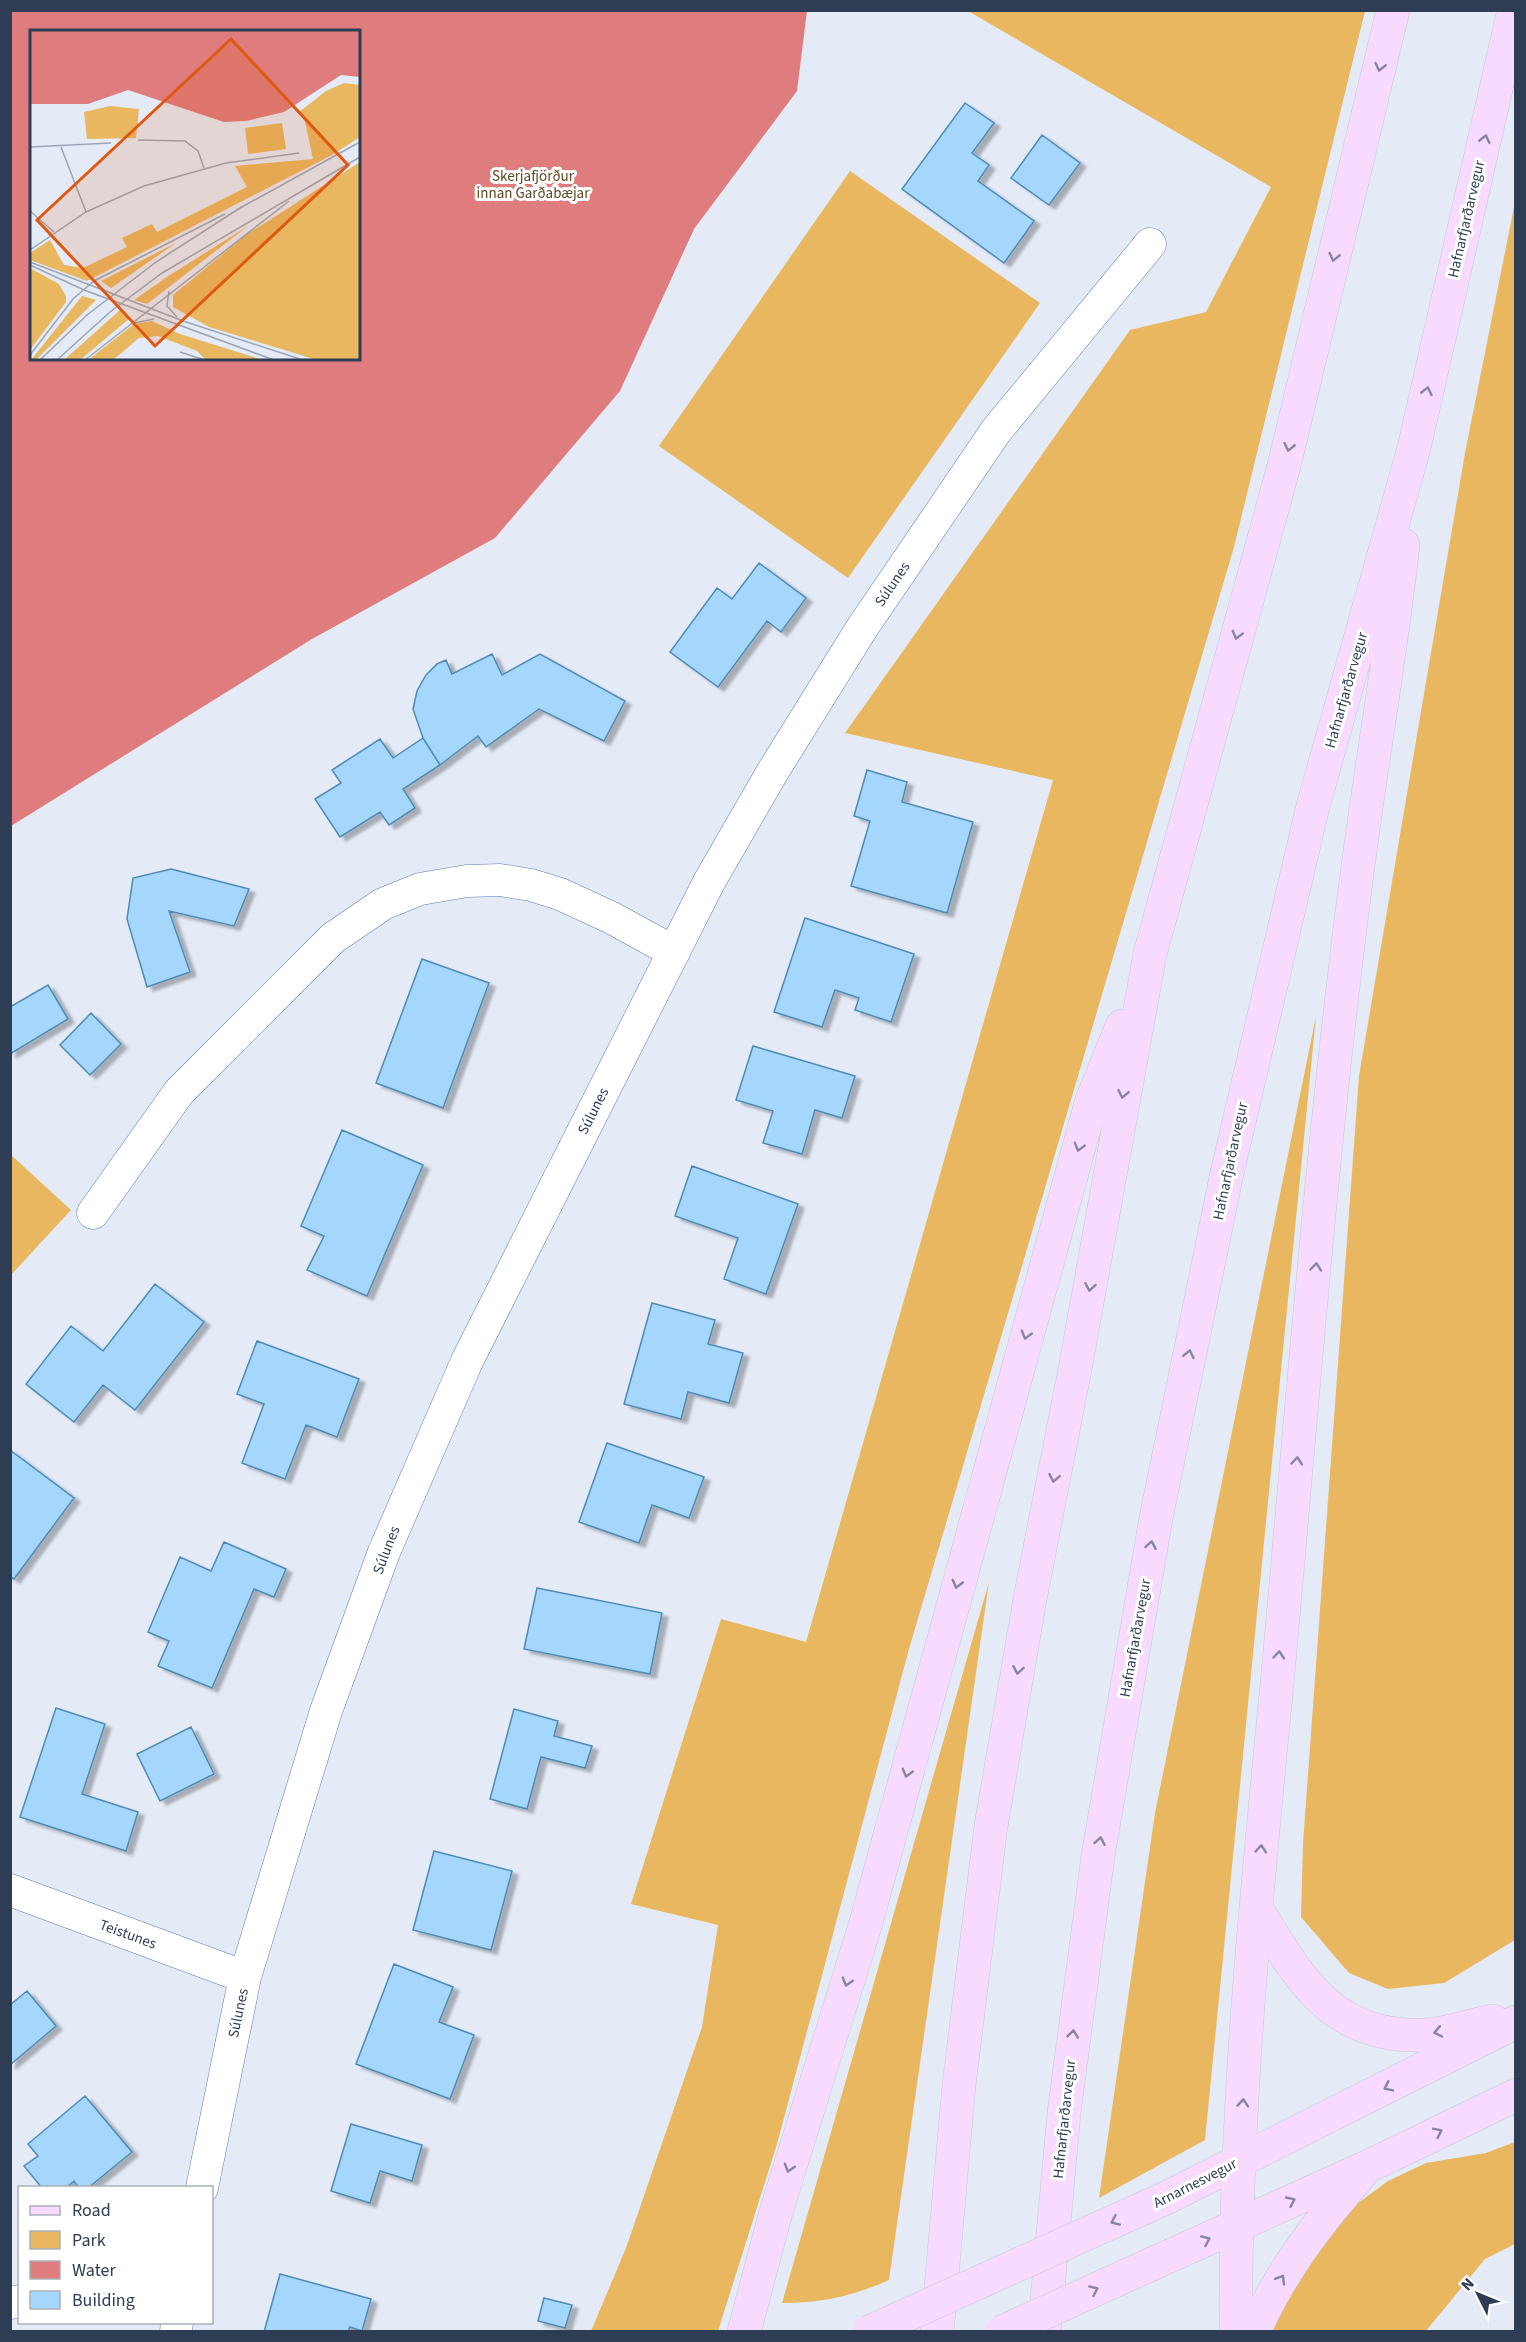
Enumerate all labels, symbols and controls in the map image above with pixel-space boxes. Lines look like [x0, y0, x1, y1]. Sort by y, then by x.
inset map [30, 30, 360, 360]
one-way arrow [1374, 62, 1387, 72]
one-way arrow [1477, 134, 1490, 144]
street label: Hafnarfjarðarvegur [1443, 158, 1490, 280]
park label: Skerjafjörður innan Garðabæjar [477, 166, 590, 204]
one-way arrow [1329, 252, 1342, 262]
one-way arrow [1420, 386, 1433, 396]
one-way arrow [1283, 441, 1296, 451]
street label: Súlunes [870, 558, 915, 611]
street label: Hafnarfjarðarvegur [1320, 629, 1373, 751]
one-way arrow [1232, 630, 1245, 640]
street label: Súlunes [573, 1084, 614, 1138]
one-way arrow [1117, 1089, 1130, 1099]
street label: Hafnarfjarðarvegur [1208, 1100, 1253, 1222]
one-way arrow [1074, 1141, 1086, 1152]
one-way arrow [1309, 1262, 1322, 1272]
one-way arrow [1084, 1282, 1096, 1291]
one-way arrow [1021, 1329, 1033, 1340]
one-way arrow [1182, 1350, 1195, 1360]
one-way arrow [1290, 1457, 1303, 1466]
one-way arrow [1048, 1473, 1061, 1483]
street label: Súlunes [368, 1523, 405, 1577]
one-way arrow [1144, 1541, 1157, 1551]
street label: Hafnarfjarðarvegur [1115, 1576, 1156, 1699]
one-way arrow [952, 1579, 965, 1589]
one-way arrow [1272, 1651, 1285, 1660]
one-way arrow [1012, 1665, 1025, 1675]
one-way arrow [902, 1768, 915, 1778]
one-way arrow [1093, 1836, 1106, 1846]
one-way arrow [1254, 1845, 1267, 1854]
street label: Teistunes [96, 1914, 159, 1954]
one-way arrow [842, 1976, 854, 1987]
street label: Súlunes [223, 1986, 254, 2040]
one-way arrow [1433, 2025, 1443, 2038]
one-way arrow [1067, 2030, 1079, 2039]
street label: Hafnarfjarðarvegur [1048, 2058, 1081, 2180]
one-way arrow [1384, 2080, 1395, 2091]
one-way arrow [1237, 2099, 1250, 2108]
one-way arrow [1432, 2128, 1443, 2140]
street label: Arnarnesvegur [1150, 2153, 1241, 2214]
one-way arrow [784, 2162, 797, 2173]
legend [18, 2186, 213, 2324]
one-way arrow [1284, 2197, 1295, 2209]
text: Road [72, 2198, 111, 2223]
one-way arrow [1110, 2214, 1121, 2226]
text: Park [72, 2228, 106, 2253]
one-way arrow [1199, 2235, 1210, 2247]
text: Water [72, 2258, 116, 2283]
north arrow [1448, 2264, 1508, 2324]
text: N [1456, 2273, 1479, 2296]
one-way arrow [1273, 2275, 1285, 2285]
one-way arrow [1088, 2285, 1099, 2297]
text: Building [72, 2288, 135, 2313]

